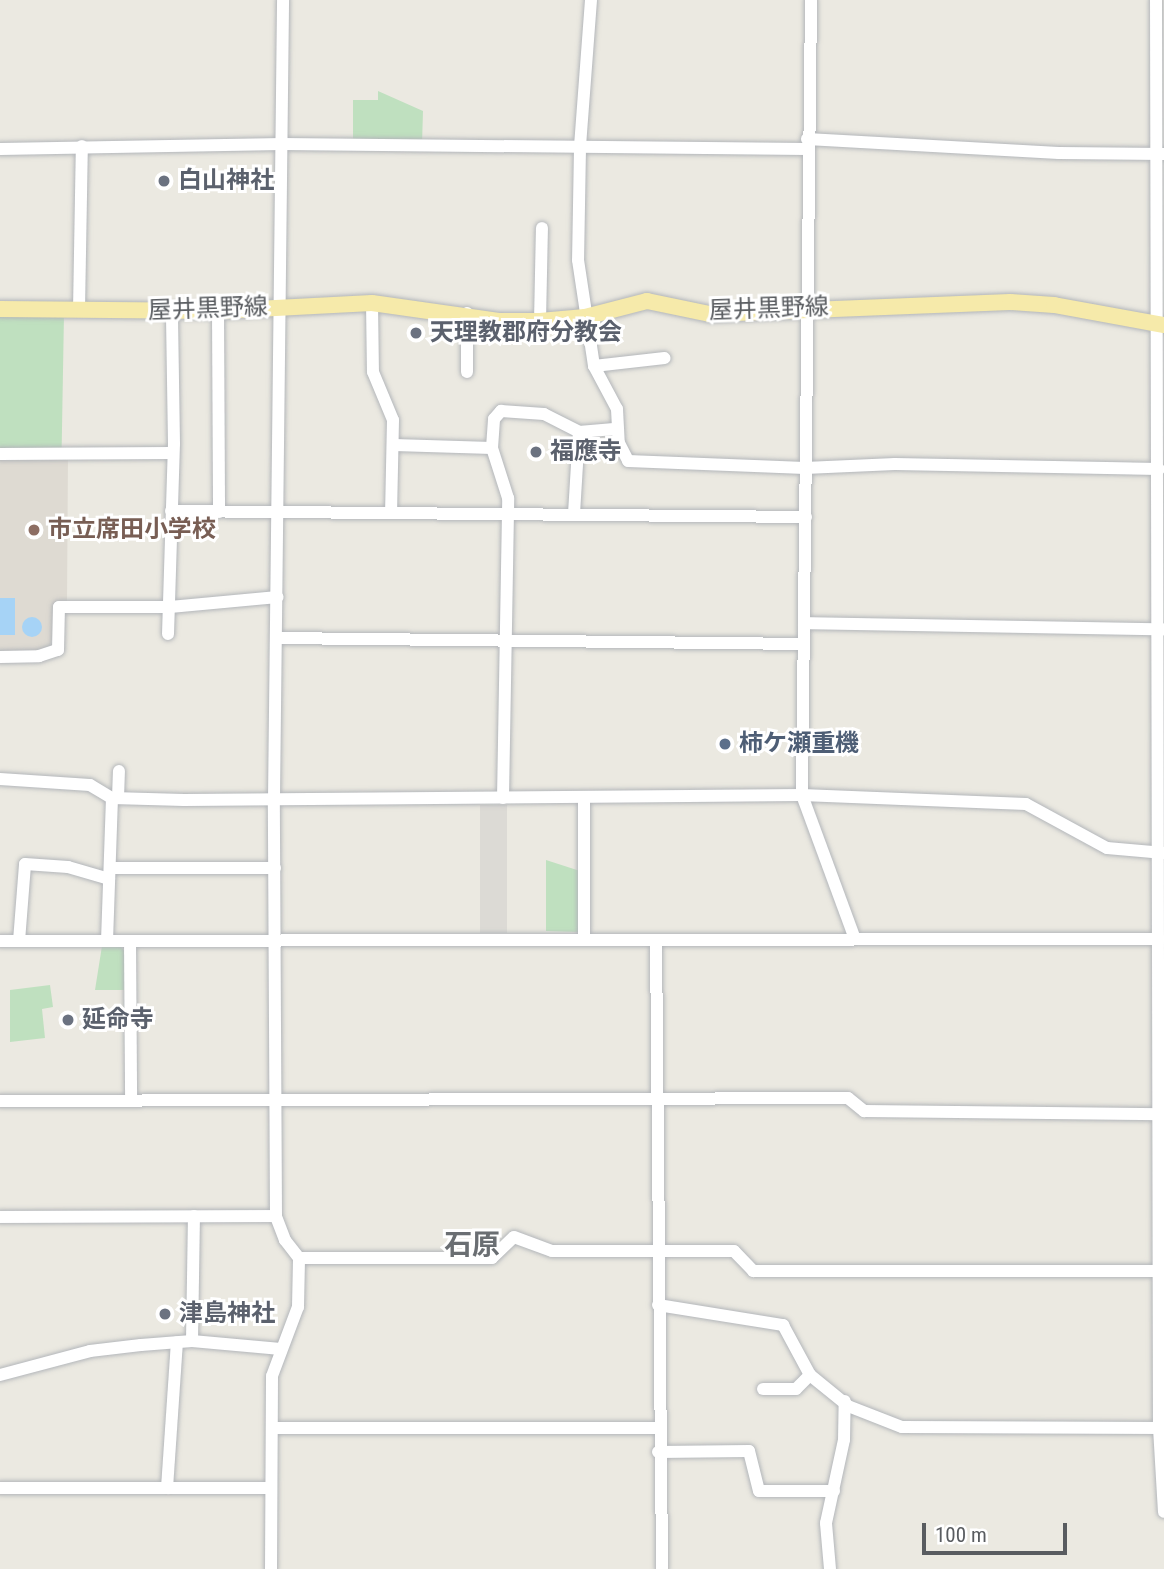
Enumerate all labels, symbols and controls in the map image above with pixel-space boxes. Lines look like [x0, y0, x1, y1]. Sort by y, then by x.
place label: 白山神社 [178, 167, 274, 195]
marker: 白山神社 [156, 173, 172, 189]
street label: 屋井黒野線 [148, 293, 268, 325]
street label: 屋井黒野線 [709, 293, 829, 325]
place label: 天理教郡府分教会 [430, 319, 622, 347]
marker: 天理教郡府分教会 [408, 325, 424, 341]
place label: 福應寺 [550, 438, 622, 466]
marker: 福應寺 [528, 444, 544, 460]
place label: 市立席田小学校 [48, 516, 216, 544]
marker: 市立席田小学校 [26, 522, 42, 538]
place label: 柿ケ瀬重機 [739, 730, 859, 758]
marker: 柿ケ瀬重機 [717, 736, 733, 752]
place label: 延命寺 [82, 1006, 154, 1034]
marker: 延命寺 [60, 1012, 76, 1028]
district label: 石原 [444, 1228, 500, 1262]
place label: 津島神社 [179, 1300, 275, 1328]
marker: 津島神社 [157, 1306, 173, 1322]
scale bar [926, 1510, 1071, 1554]
text: 100 m [935, 1523, 987, 1547]

